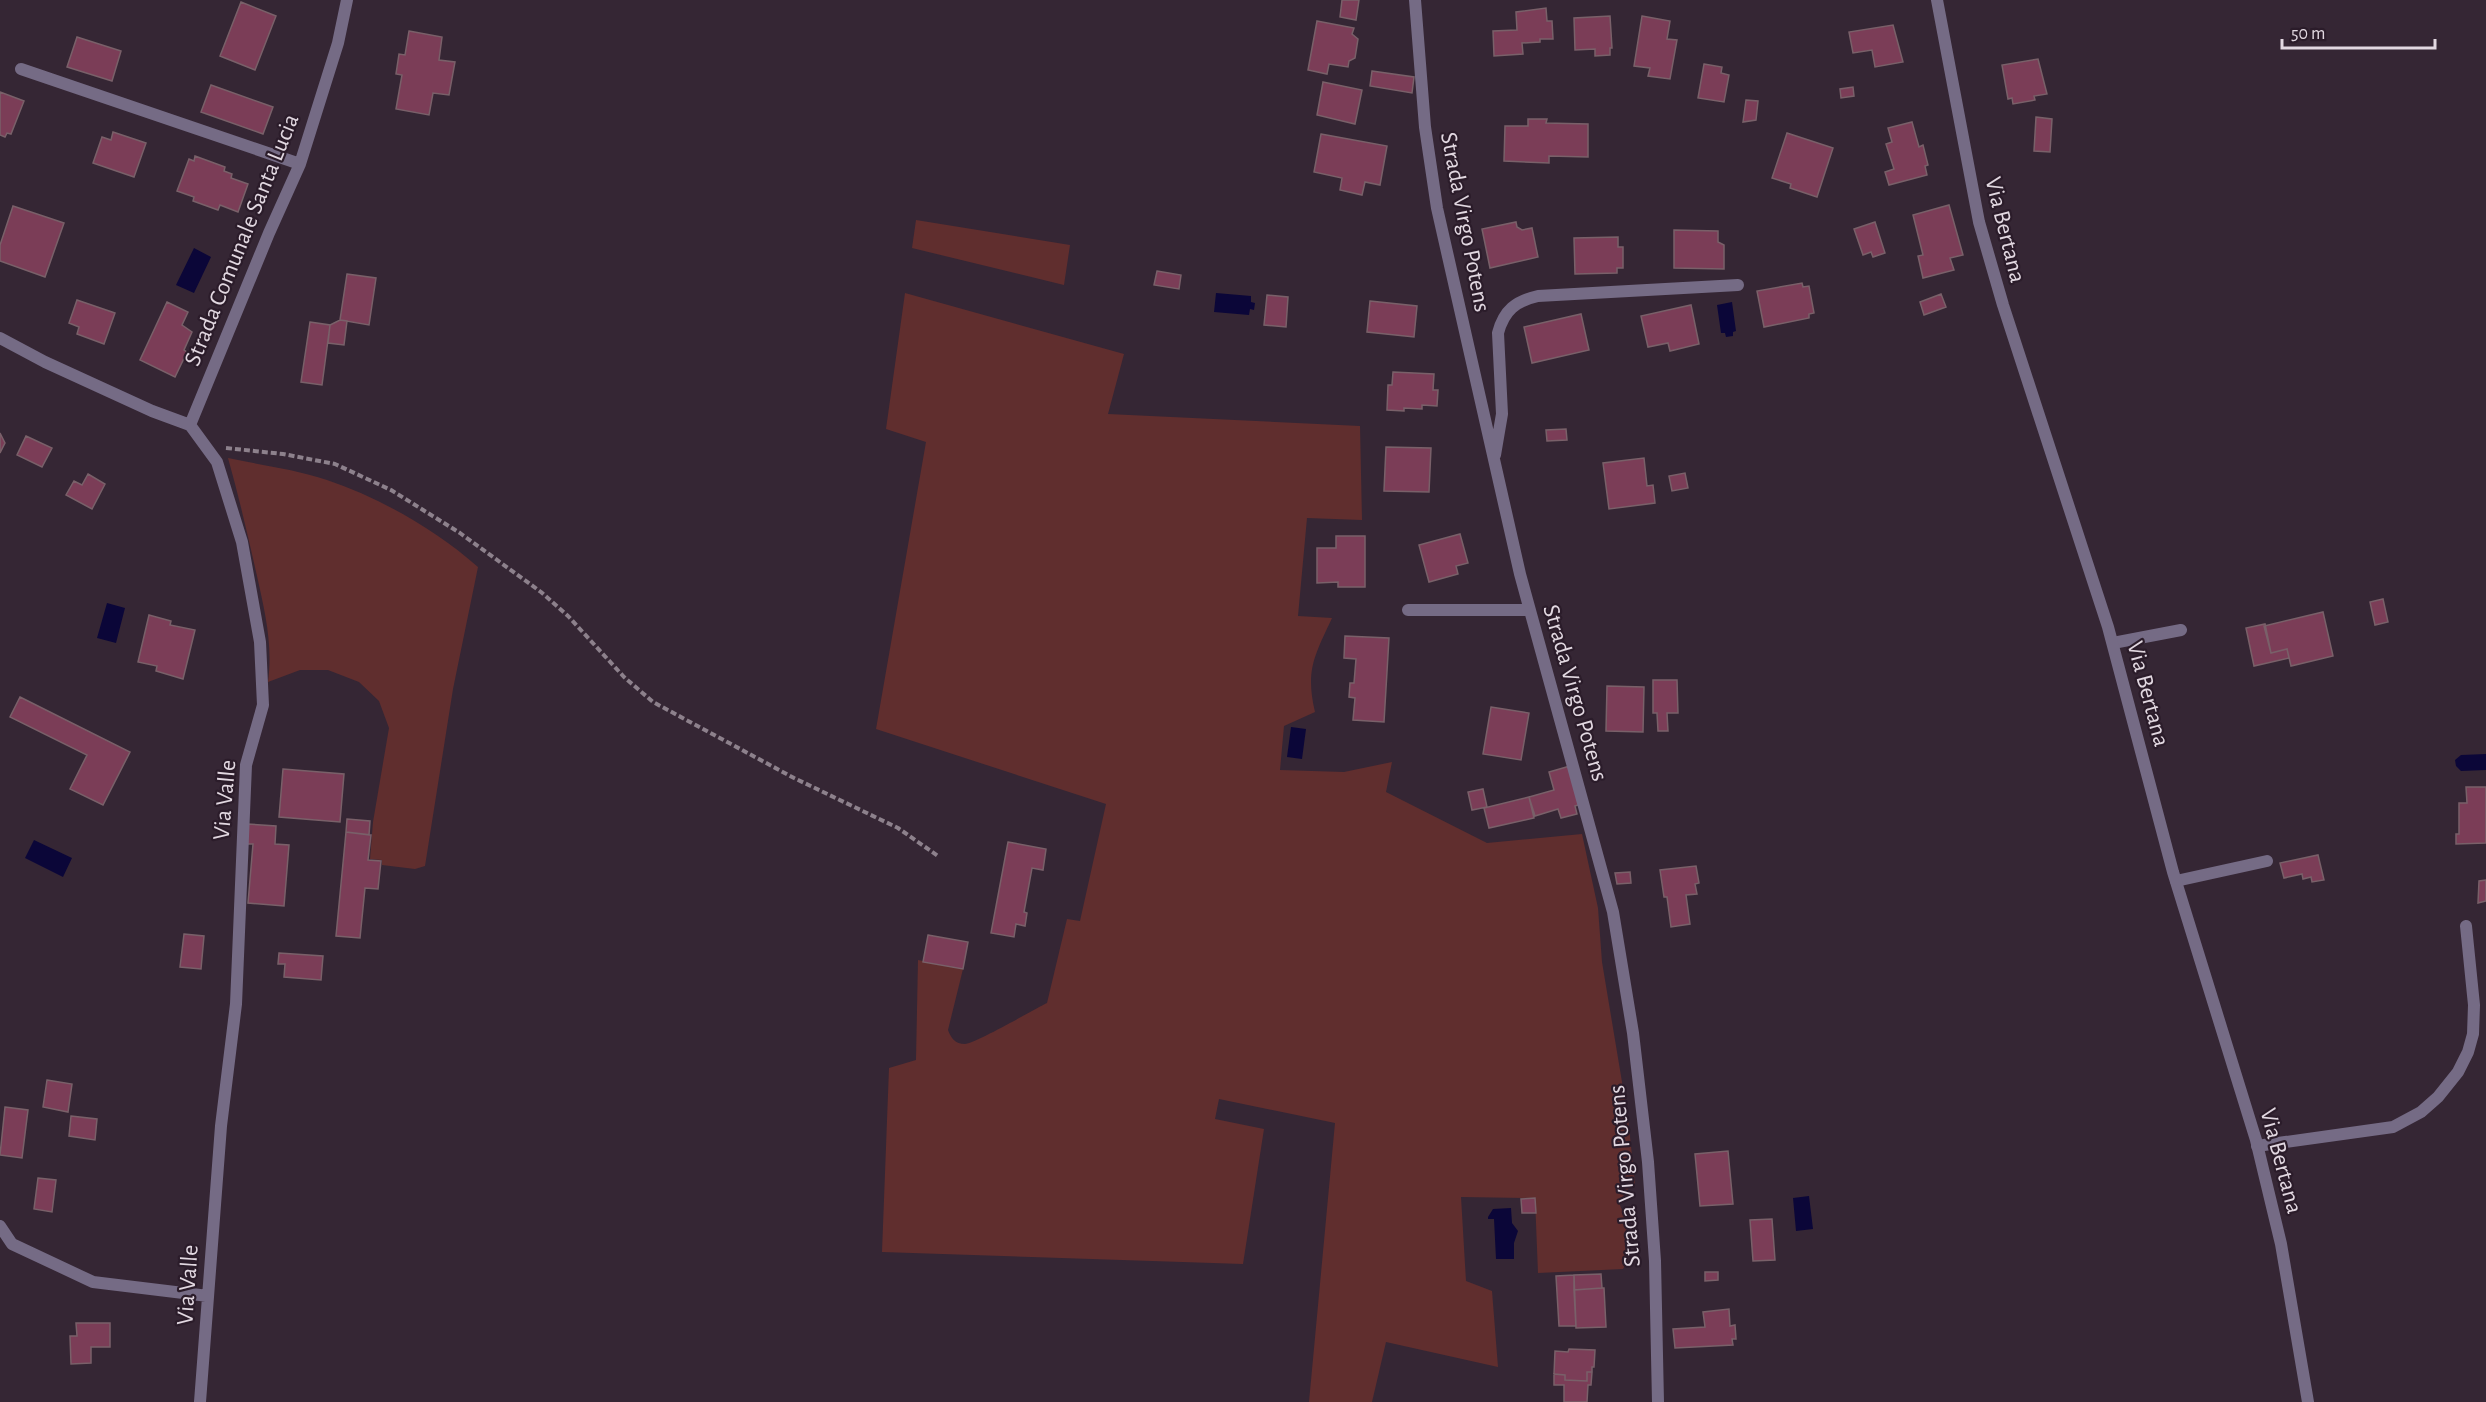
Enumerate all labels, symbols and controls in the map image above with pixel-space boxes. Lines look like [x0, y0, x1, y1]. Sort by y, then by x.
scale bar [2282, 12, 2435, 50]
text: 50 m [2291, 25, 2325, 43]
street label: Strada Comunale Santa Lucia [180, 111, 304, 369]
street label: Strada Virgo Potens [1436, 130, 1494, 314]
street label: Via Bertana [1980, 175, 2030, 285]
street label: Strada Virgo Potens [1538, 602, 1612, 784]
street label: Via Bertana [2122, 639, 2174, 749]
street label: Via Valle [210, 759, 240, 841]
street label: Strada Virgo Potens [1605, 1084, 1645, 1268]
street label: Via Bertana [2255, 1106, 2307, 1216]
street label: Via Valle [173, 1244, 203, 1326]

